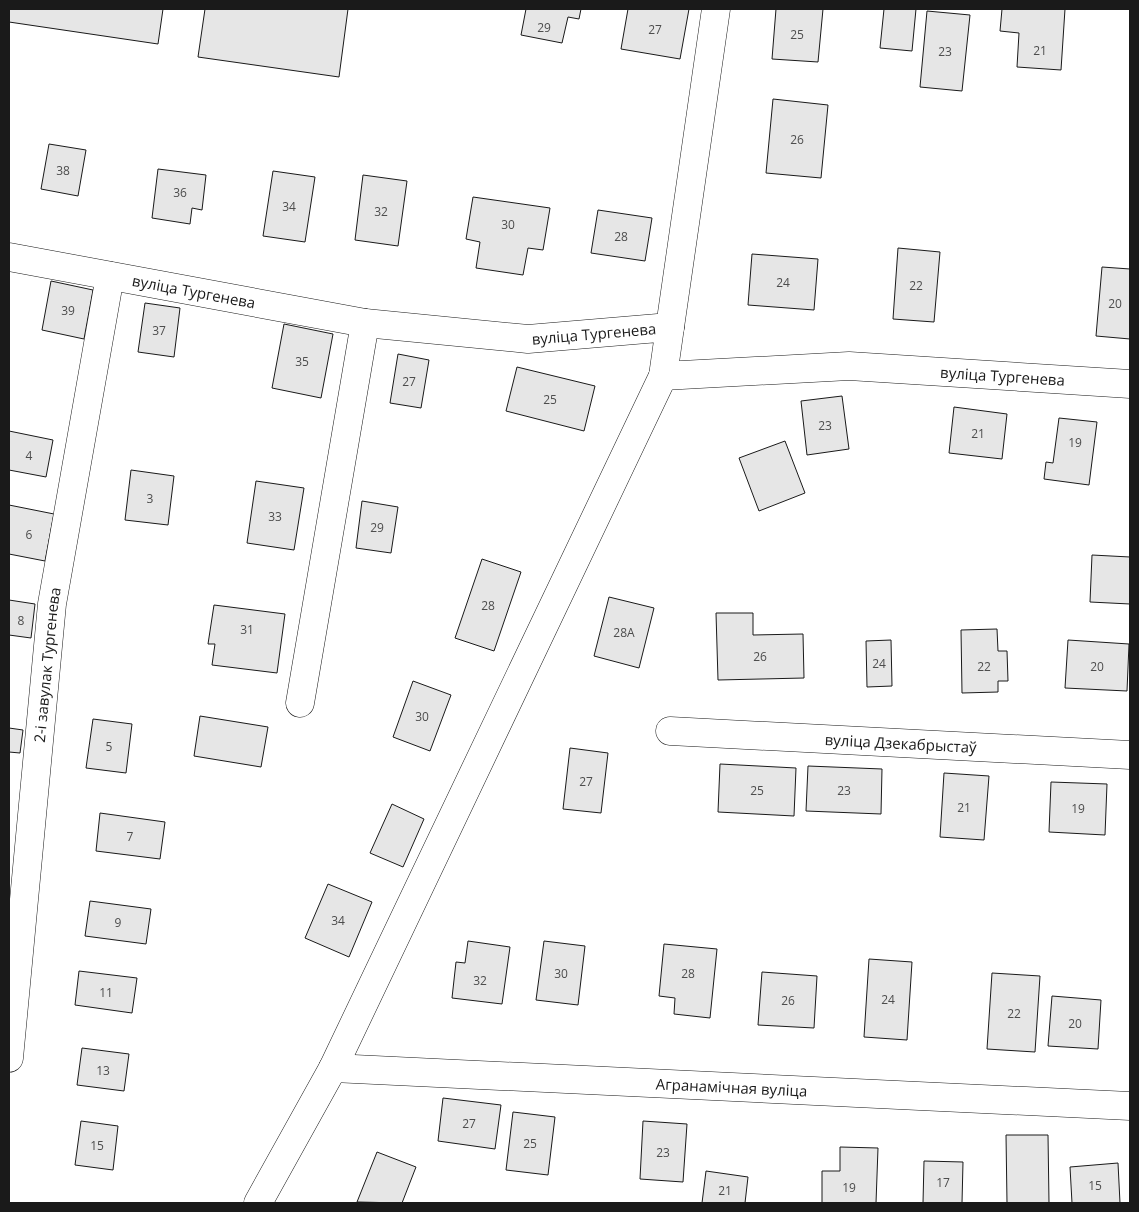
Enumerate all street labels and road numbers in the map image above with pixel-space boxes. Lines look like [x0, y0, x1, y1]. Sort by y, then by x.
street label: вуліца Тургенева [131, 270, 257, 312]
street label: вуліца Тургенева [531, 318, 657, 349]
street label: вуліца Тургенева [940, 362, 1066, 390]
street label: 2-і завулак Тургенева [29, 585, 65, 743]
street label: вуліца Дзекабрыстаў [824, 729, 978, 757]
street label: Агранамічная вуліца [655, 1073, 808, 1101]

